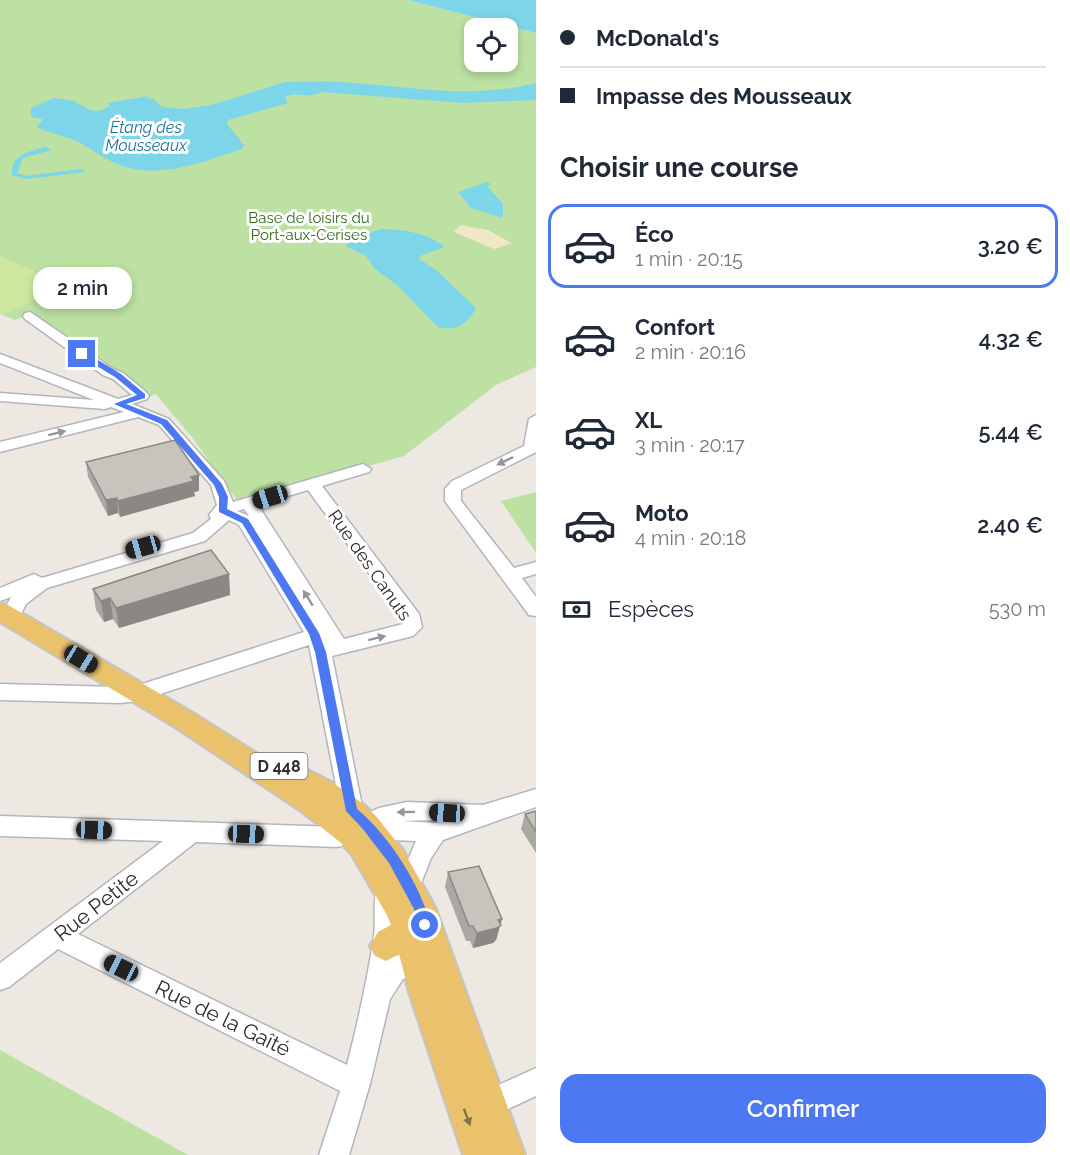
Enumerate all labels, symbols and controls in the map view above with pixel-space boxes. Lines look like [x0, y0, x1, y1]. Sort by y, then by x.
map controls [464, 18, 518, 72]
button: locate [464, 18, 518, 72]
text: McDonald's [596, 25, 719, 51]
text: Impasse des Mousseaux [596, 83, 852, 109]
water label: Étang des Mousseaux [105, 117, 188, 155]
text: Choisir une course [560, 152, 798, 183]
park label: Base de loisirs du Port-aux-Cerises [248, 209, 370, 244]
icon: car [563, 219, 617, 273]
text: Éco [635, 221, 674, 247]
text: 3.20 € [978, 233, 1043, 259]
text: 1 min · 20:15 [635, 247, 743, 271]
callout: 2 min [32, 267, 132, 309]
text: 2 min [57, 276, 108, 300]
icon: car [563, 312, 617, 366]
text: Confort [635, 314, 715, 340]
text: 4.32 € [979, 326, 1043, 352]
route end [68, 340, 95, 367]
text: 2 min · 20:16 [635, 340, 746, 364]
icon: car [563, 405, 617, 459]
text: XL [635, 407, 662, 433]
text: 5.44 € [978, 419, 1043, 445]
one-way arrow [48, 427, 66, 437]
text: 3 min · 20:17 [635, 433, 745, 457]
one-way arrow [497, 456, 514, 465]
car [250, 483, 290, 511]
icon: car [563, 498, 617, 552]
text: Moto [635, 500, 689, 526]
street label: Rue des Canuts [324, 505, 416, 625]
text: 2.40 € [977, 512, 1043, 538]
text: 4 min · 20:18 [635, 526, 746, 550]
car [123, 533, 163, 561]
one-way arrow [303, 590, 314, 606]
icon: cash [560, 593, 593, 626]
text: Espèces [608, 596, 694, 622]
text: 530 m [989, 597, 1046, 621]
one-way arrow [368, 632, 386, 642]
car [61, 642, 101, 676]
road number: D 448 [250, 753, 308, 779]
car [429, 803, 465, 823]
one-way arrow [397, 807, 416, 817]
car [76, 820, 112, 840]
car [228, 824, 264, 844]
street label: Rue Petite [49, 865, 143, 947]
route start [411, 911, 438, 938]
car [101, 952, 141, 984]
street label: Rue de la Gaîté [151, 975, 295, 1061]
button: Confirmer [560, 1074, 1046, 1143]
one-way arrow [463, 1108, 472, 1126]

